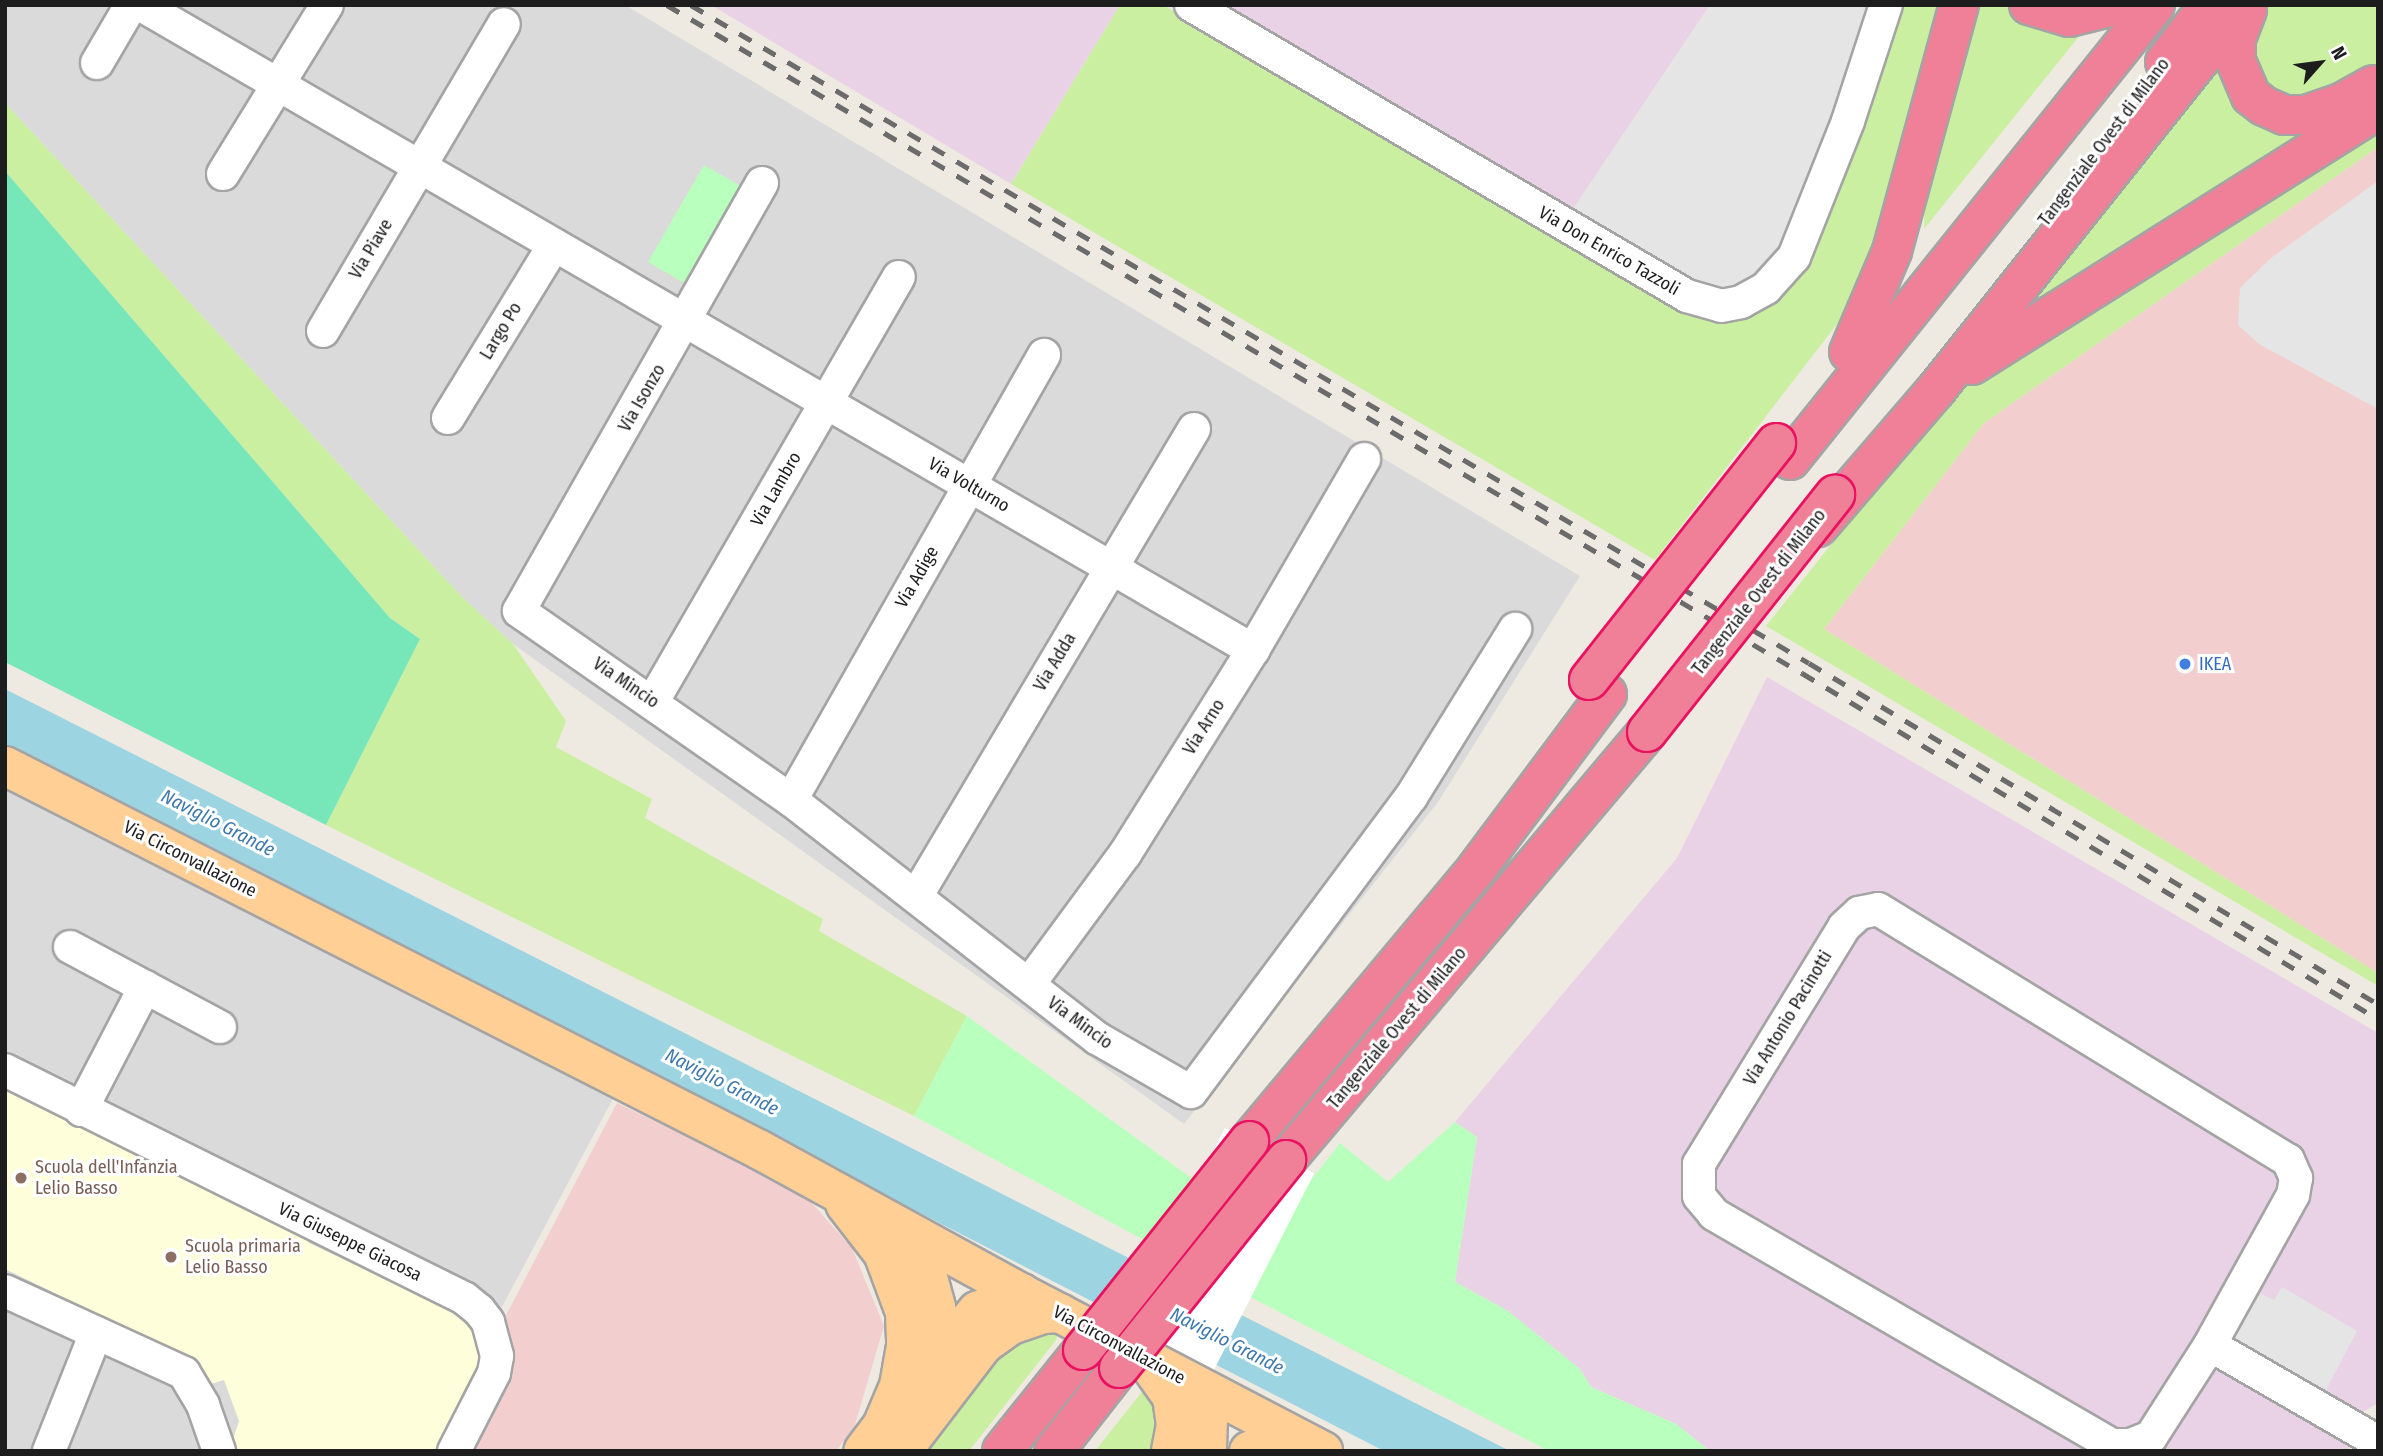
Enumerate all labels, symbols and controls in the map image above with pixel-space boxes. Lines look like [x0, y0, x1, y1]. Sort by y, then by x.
north arrow [2285, 28, 2355, 98]
text: N [2326, 42, 2352, 63]
street label: Tangenziale Ovest di Milano [2034, 54, 2174, 230]
street label: Via Don Enrico Tazzoli [1535, 202, 1683, 300]
street label: Via Piave [345, 215, 397, 283]
street label: Largo Po [476, 298, 526, 364]
street label: Via Isonzo [614, 360, 670, 436]
street label: Via Lambro [746, 448, 806, 530]
street label: Via Volturno [925, 453, 1013, 517]
street label: Tangenziale Ovest di Milano [1688, 505, 1830, 679]
street label: Via Adige [891, 542, 943, 612]
street label: Via Adda [1029, 629, 1081, 695]
street label: Via Mincio [589, 653, 663, 713]
place label: IKEA [2199, 653, 2231, 675]
marker: IKEA [2177, 656, 2193, 672]
street label: Via Arno [1179, 695, 1229, 759]
water label: Naviglio Grande [157, 785, 279, 861]
street label: Via Circonvallazione [120, 816, 260, 902]
street label: Tangenziale Ovest di Milano [1323, 943, 1471, 1113]
street label: Via Antonio Pacinotti [1739, 947, 1837, 1089]
street label: Via Mincio [1043, 992, 1117, 1054]
water label: Naviglio Grande [661, 1044, 783, 1120]
place label: Scuola dell'Infanzia Lelio Basso [35, 1157, 178, 1200]
marker: Scuola dell'Infanzia Lelio Basso [13, 1170, 29, 1186]
street label: Via Giuseppe Giacosa [275, 1198, 425, 1286]
place label: Scuola primaria Lelio Basso [185, 1236, 301, 1278]
marker: Scuola primaria Lelio Basso [163, 1249, 179, 1265]
street label: Via Circonvallazione [1049, 1301, 1189, 1389]
water label: Naviglio Grande [1166, 1303, 1288, 1379]

